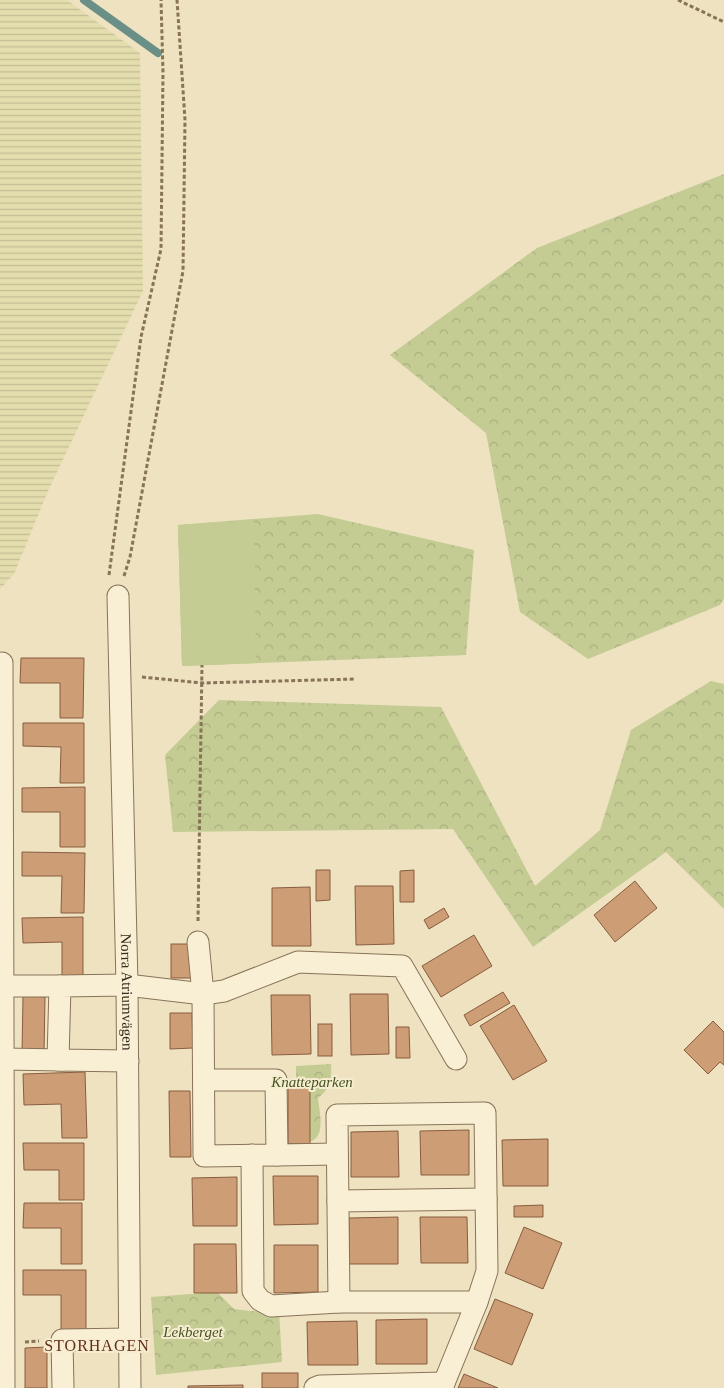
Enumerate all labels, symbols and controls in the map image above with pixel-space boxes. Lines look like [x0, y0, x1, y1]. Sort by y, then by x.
street label: Norra Atriumvägen [118, 933, 135, 1051]
park label: Knatteparken [270, 1074, 353, 1090]
park label: Lekberget [162, 1324, 224, 1340]
district label: STORHAGEN [44, 1337, 150, 1354]

